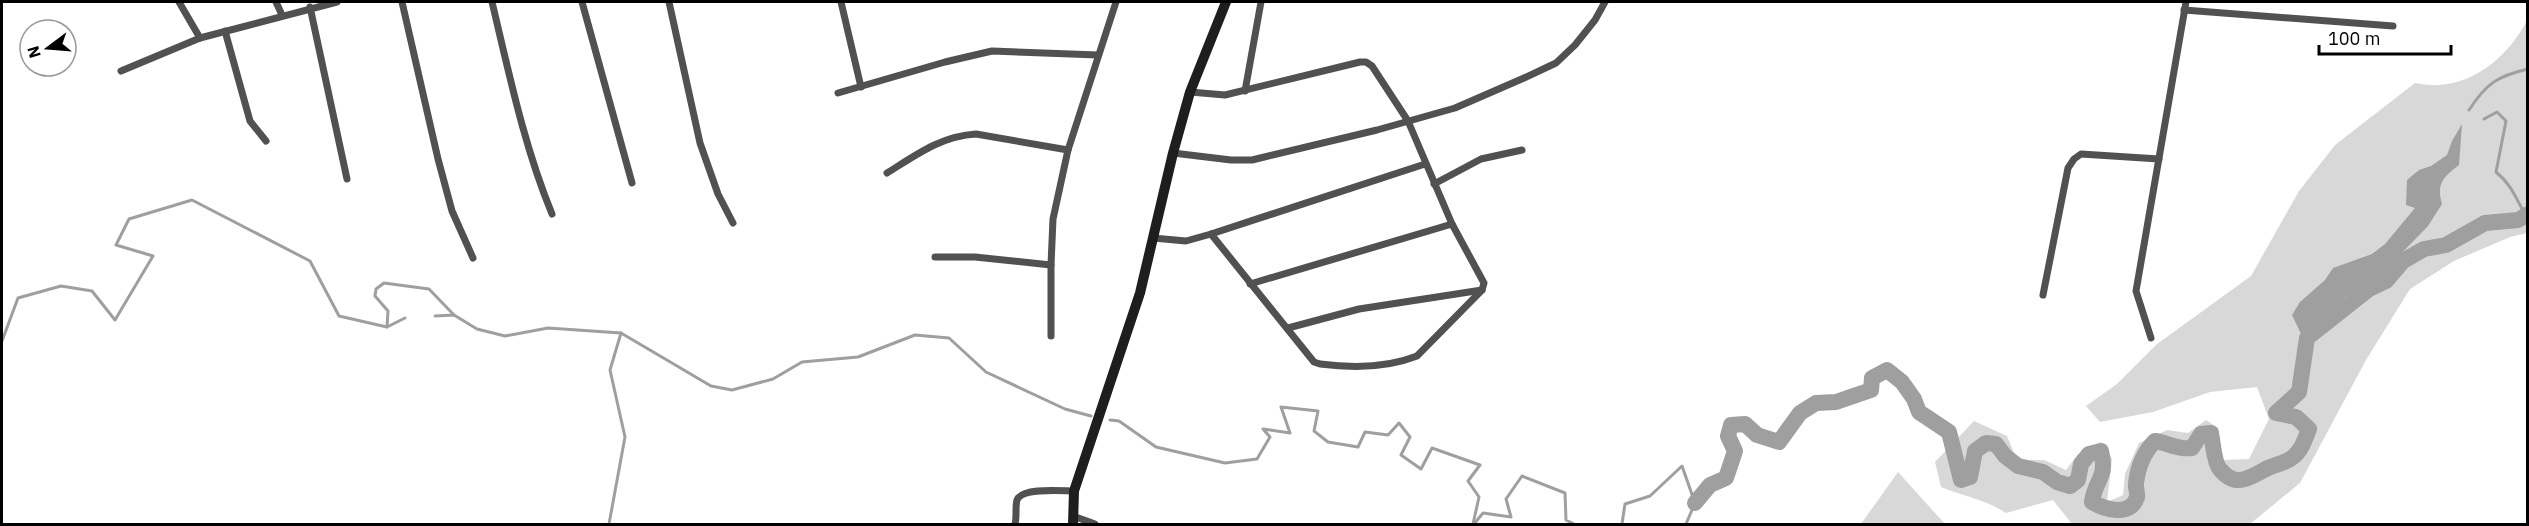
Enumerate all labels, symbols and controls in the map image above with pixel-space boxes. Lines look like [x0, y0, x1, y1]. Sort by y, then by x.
north arrow [18, 18, 78, 78]
scale bar [2319, 18, 2451, 56]
text: 100 m [2328, 27, 2380, 50]
text: N [22, 44, 45, 60]

